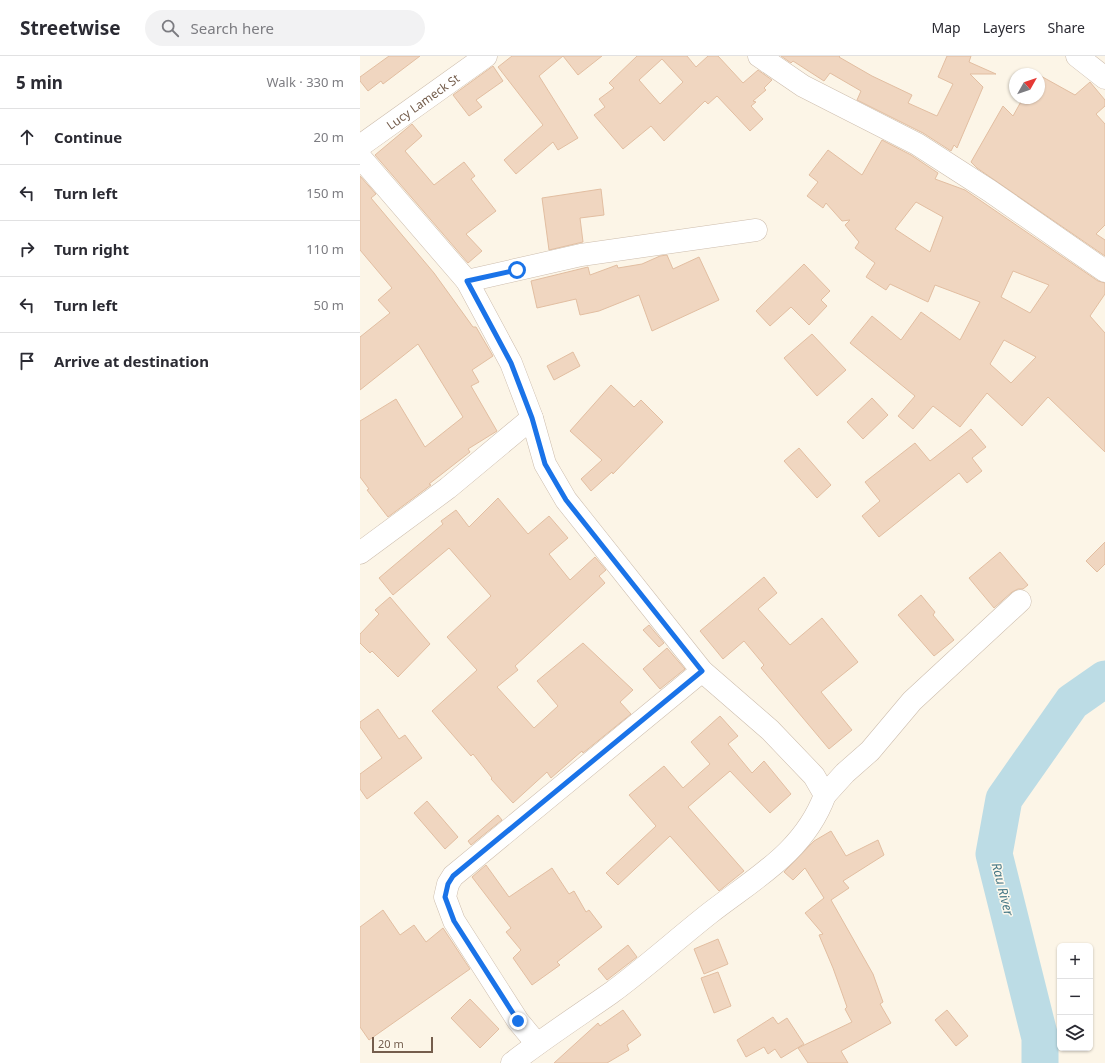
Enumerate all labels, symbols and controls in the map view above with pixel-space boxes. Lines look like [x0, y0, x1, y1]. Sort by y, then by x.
search box [145, 10, 425, 46]
text: Streetwise [20, 15, 121, 41]
icon: search [159, 17, 181, 39]
text: Search here [191, 18, 274, 38]
text: Map [932, 18, 961, 37]
text: Layers [983, 18, 1025, 37]
text: Share [1047, 18, 1085, 37]
north arrow [1009, 68, 1045, 104]
street label: Lucy Lameck St [383, 69, 463, 133]
text: 5 min [16, 71, 63, 94]
text: Walk · 330 m [266, 73, 344, 91]
icon: ahead [16, 126, 38, 148]
text: Continue [54, 127, 122, 147]
text: 20 m [314, 128, 344, 146]
icon: left [16, 182, 38, 204]
text: Turn left [54, 183, 118, 203]
text: 150 m [306, 184, 344, 202]
icon: right [16, 238, 38, 260]
text: Turn right [54, 239, 129, 259]
text: 110 m [306, 240, 344, 258]
route start [508, 261, 526, 279]
icon: left [16, 294, 38, 316]
text: Turn left [54, 295, 118, 315]
text: 50 m [314, 296, 344, 314]
icon: arrive [16, 350, 38, 372]
text: Arrive at destination [54, 351, 209, 371]
water label: Rau River [988, 860, 1018, 918]
map controls [1057, 943, 1093, 1051]
button: + [1057, 943, 1093, 979]
button: − [1057, 979, 1093, 1015]
route end [509, 1012, 527, 1030]
button: layers [1057, 1015, 1093, 1051]
scale bar [372, 1035, 433, 1054]
text: 20 m [378, 1036, 404, 1051]

